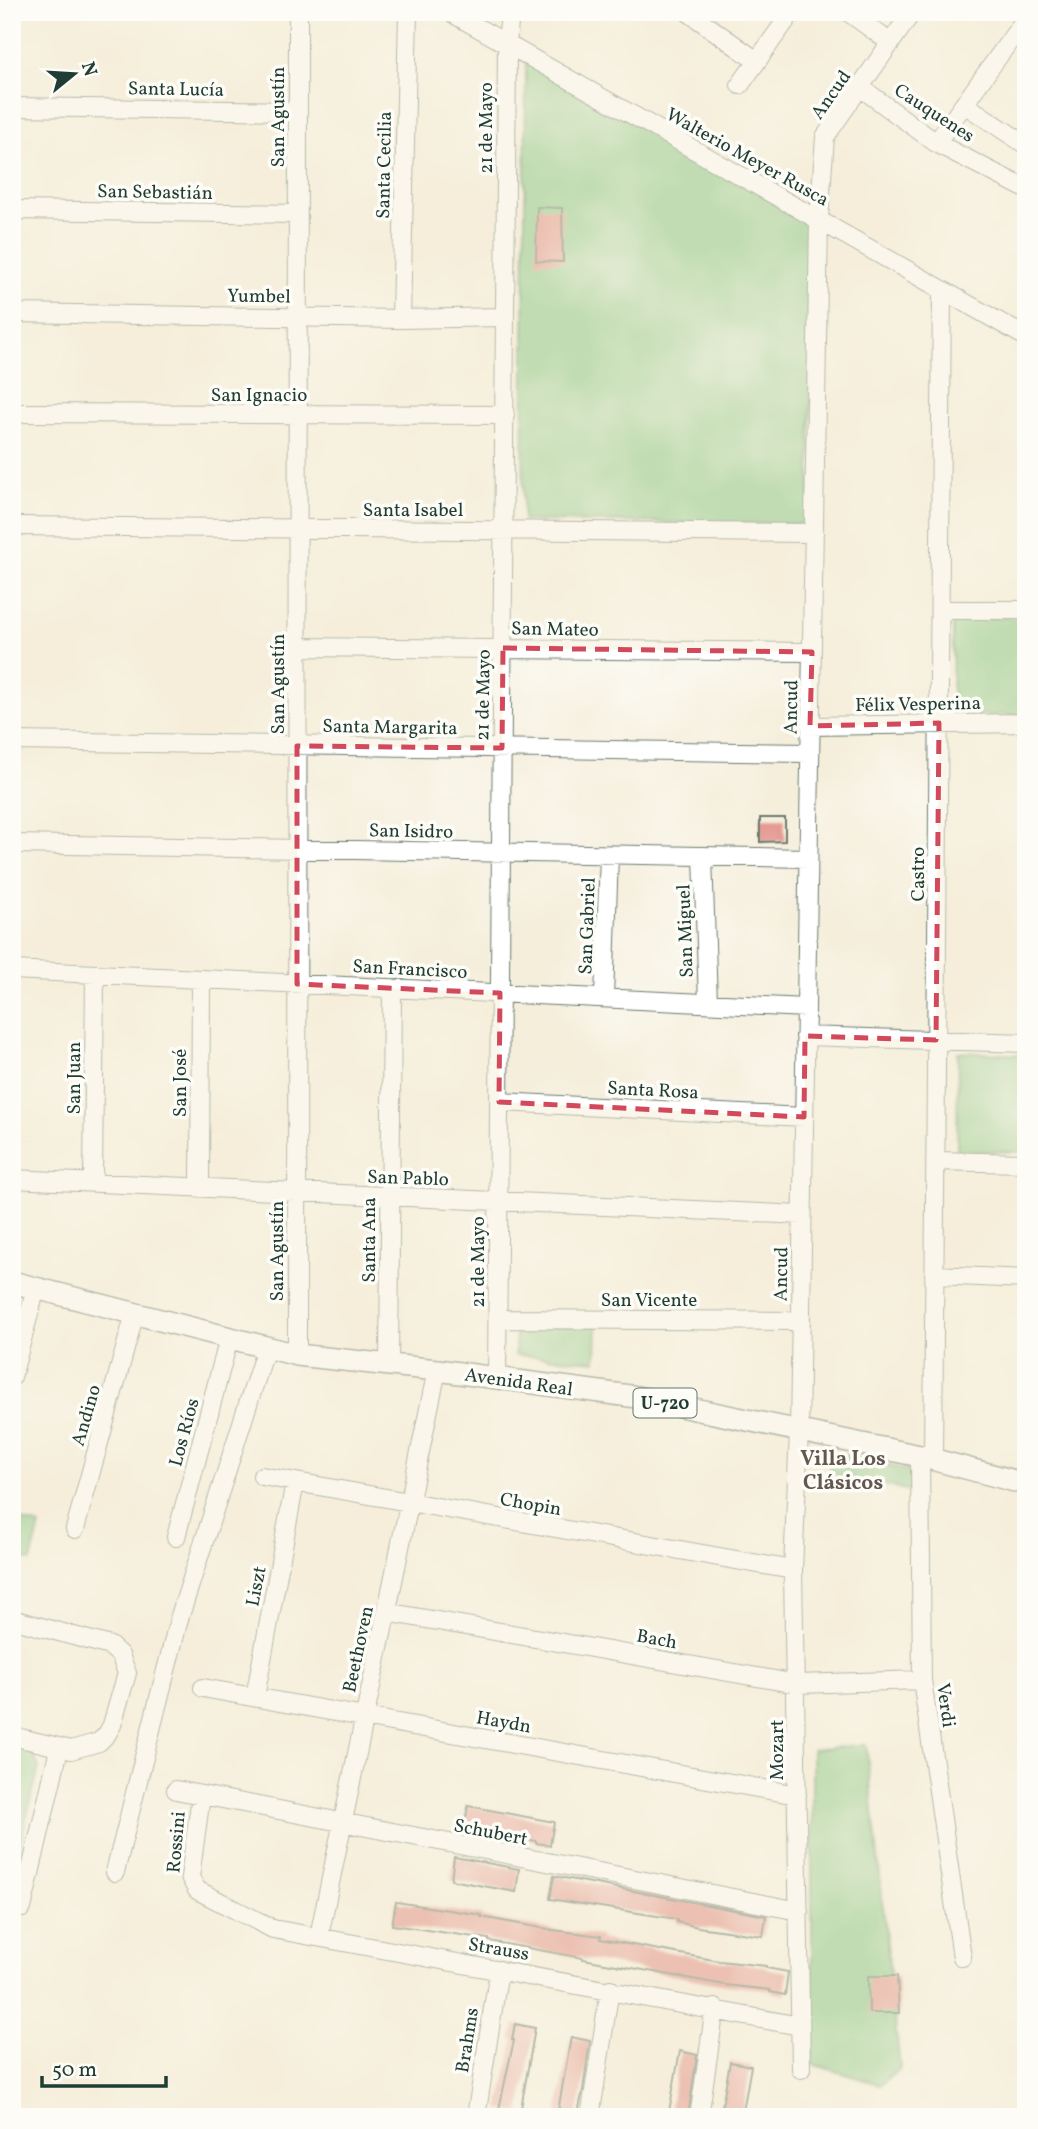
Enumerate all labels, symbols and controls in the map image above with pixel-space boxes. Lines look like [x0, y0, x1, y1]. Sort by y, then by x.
north arrow [38, 38, 108, 108]
text: N [74, 59, 103, 80]
street label: Ancud [805, 65, 858, 125]
street label: San Agustín [266, 67, 292, 167]
street label: Santa Lucía [128, 76, 224, 104]
street label: Cauquenes [889, 78, 979, 149]
street label: 21 de Mayo [474, 82, 500, 174]
street label: Walterio Meyer Rusca [661, 102, 833, 213]
street label: Santa Cecilia [371, 111, 399, 219]
street label: San Sebastián [97, 179, 213, 207]
street label: Yumbel [227, 283, 291, 311]
street label: San Ignacio [211, 383, 307, 409]
street label: Santa Isabel [363, 498, 464, 524]
street label: San Mateo [511, 616, 599, 644]
street label: San Agustín [266, 634, 292, 734]
street label: 21 de Mayo [470, 649, 498, 741]
street label: Ancud [779, 679, 805, 735]
street label: Félix Vesperina [855, 691, 981, 719]
street label: Santa Margarita [322, 714, 458, 742]
street label: San Isidro [369, 818, 453, 846]
street label: Castro [906, 847, 932, 901]
street label: San Gabriel [573, 877, 603, 975]
street label: San Miguel [671, 883, 701, 978]
street label: San Francisco [352, 954, 468, 986]
street label: San Juan [62, 1042, 88, 1114]
street label: San José [168, 1049, 194, 1117]
street label: Santa Rosa [607, 1076, 699, 1106]
street label: San Pablo [367, 1165, 449, 1193]
street label: Santa Ana [357, 1197, 383, 1283]
street label: San Agustín [265, 1201, 291, 1301]
street label: 21 de Mayo [466, 1216, 492, 1308]
street label: Ancud [769, 1246, 795, 1302]
street label: San Vicente [601, 1288, 697, 1314]
street label: Avenida Real [463, 1363, 575, 1403]
street label: Andino [66, 1382, 108, 1449]
road number: U-720 [634, 1388, 696, 1418]
street label: Los Ríos [163, 1396, 207, 1470]
district label: Villa Los Clásicos [800, 1445, 886, 1498]
street label: Chopin [498, 1487, 563, 1523]
street label: Liszt [240, 1564, 274, 1609]
street label: Beethoven [337, 1604, 381, 1695]
street label: Bach [634, 1624, 679, 1656]
street label: Verdi [929, 1681, 961, 1729]
street label: Haydn [474, 1705, 533, 1741]
street label: Mozart [765, 1719, 791, 1781]
street label: Rossini [161, 1810, 193, 1874]
street label: Schubert [452, 1813, 530, 1853]
street label: Strauss [466, 1932, 531, 1968]
street label: Brahms [450, 2006, 486, 2075]
scale bar [42, 2045, 166, 2089]
text: 50 m [52, 2056, 97, 2085]

